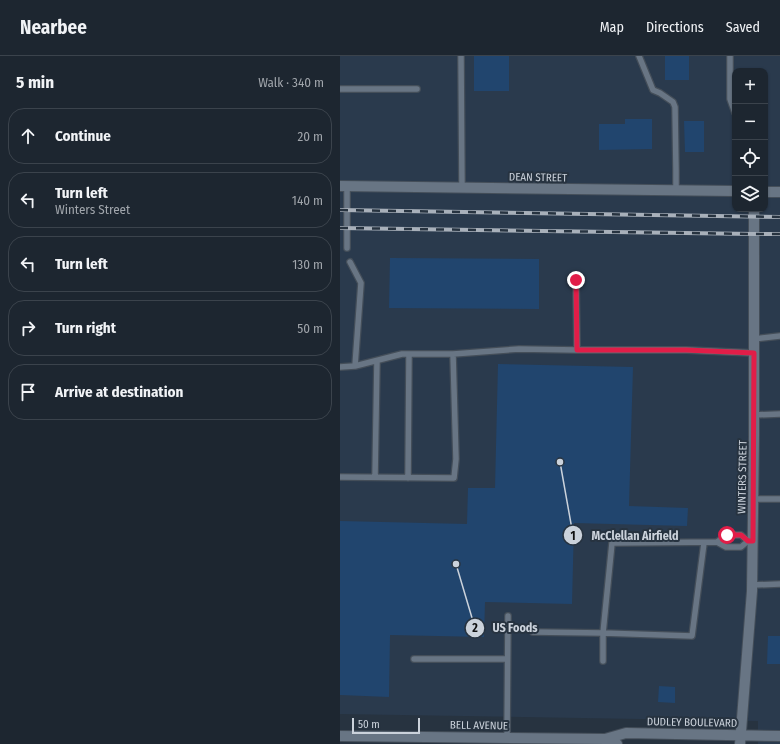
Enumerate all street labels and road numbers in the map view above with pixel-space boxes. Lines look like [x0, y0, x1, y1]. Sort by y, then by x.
street label: DEAN STREET [509, 170, 568, 185]
street label: WINTERS STREET [735, 439, 750, 514]
street label: DUDLEY BOULEVARD [647, 715, 737, 730]
street label: BELL AVENUE [450, 718, 508, 733]

